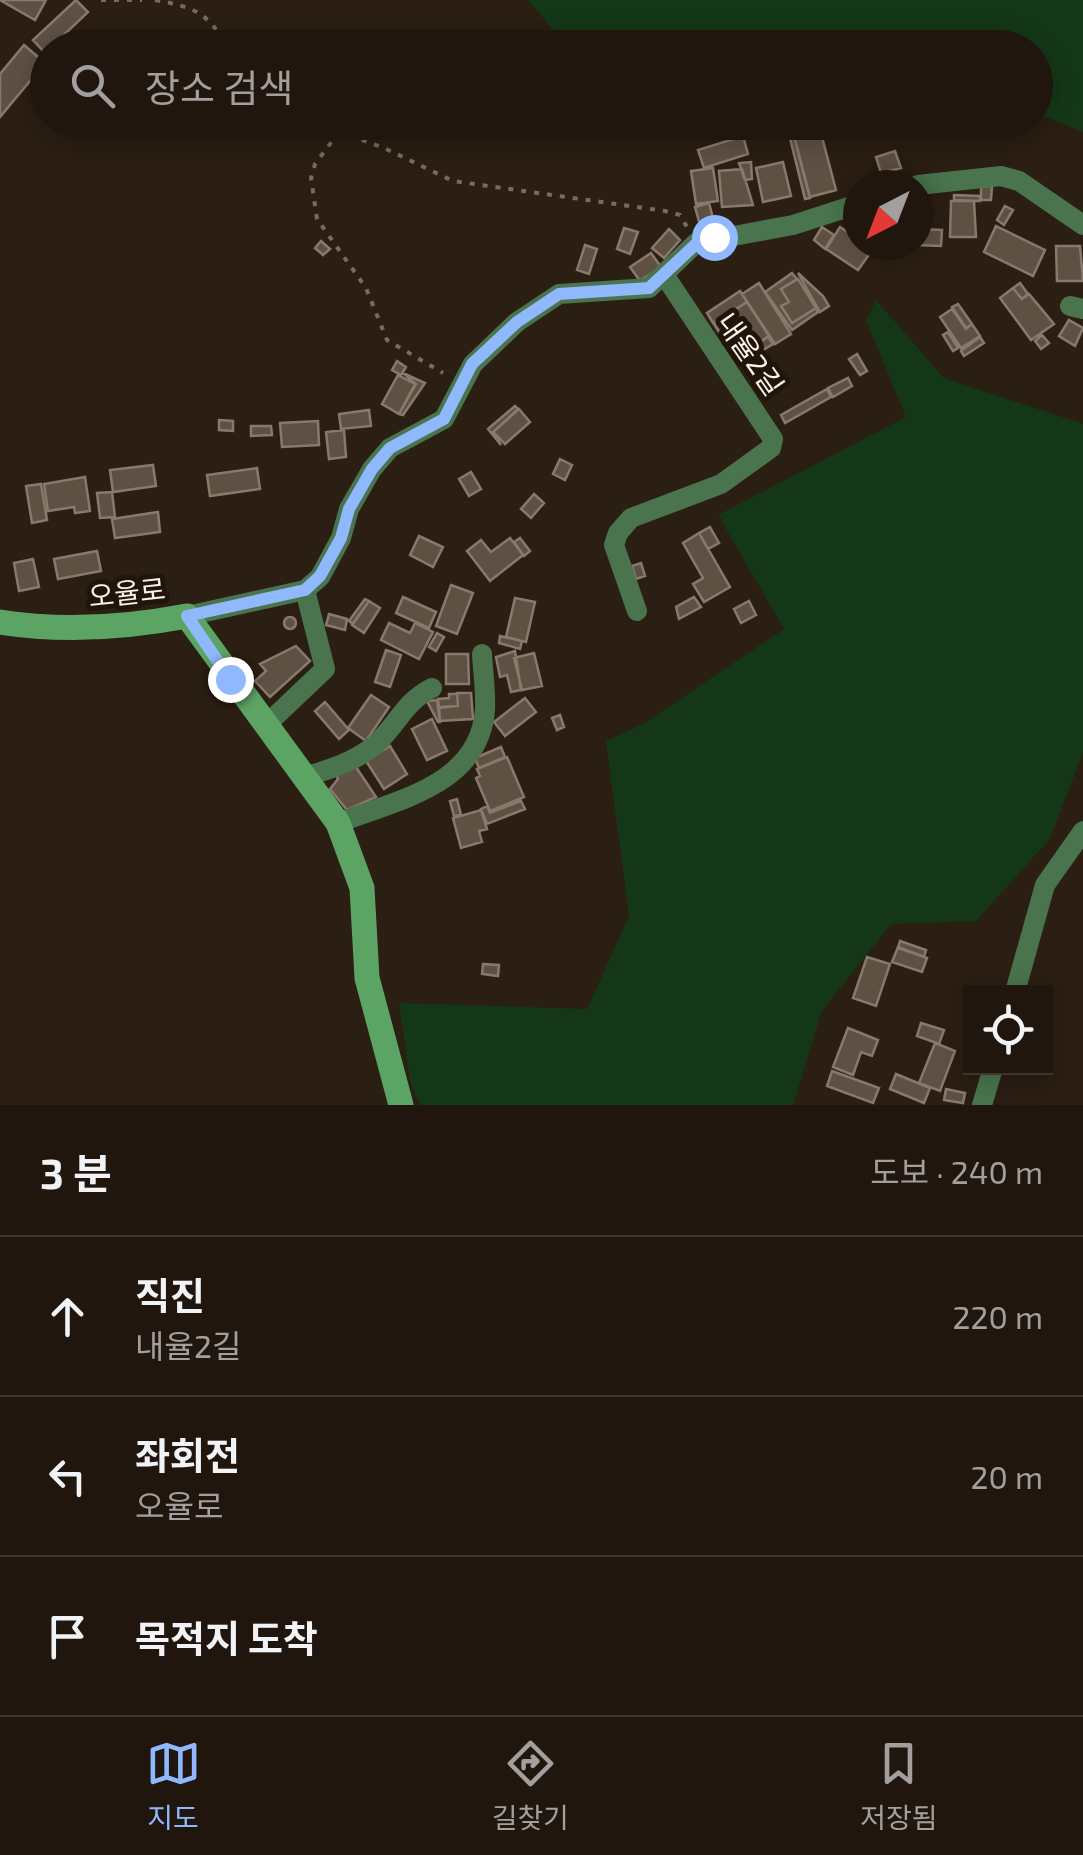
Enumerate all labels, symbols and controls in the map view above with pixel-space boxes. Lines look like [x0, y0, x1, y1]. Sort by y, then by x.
search box [30, 30, 1053, 140]
icon: search [65, 58, 120, 113]
text: 장소 검색 [145, 64, 293, 110]
north arrow [843, 170, 933, 260]
route start [692, 215, 738, 261]
street label: 내율2길 [710, 306, 791, 401]
street label: 오율로 [87, 571, 167, 613]
route end [208, 657, 254, 703]
map controls [963, 985, 1053, 1075]
button: locate [963, 985, 1053, 1075]
text: 3 분 [40, 1147, 112, 1197]
text: 도보 · 240 m [870, 1152, 1043, 1190]
text: 직진 [135, 1272, 205, 1318]
icon: ahead [40, 1289, 95, 1344]
text: 220 m [953, 1297, 1043, 1335]
text: 내율2길 [135, 1326, 241, 1364]
text: 좌회전 [135, 1432, 240, 1478]
icon: left [40, 1449, 95, 1504]
text: 20 m [971, 1457, 1043, 1495]
text: 오율로 [135, 1486, 223, 1524]
icon: arrive [40, 1609, 95, 1664]
text: 목적지 도착 [135, 1615, 318, 1661]
tab: 지도 [146, 1736, 201, 1836]
tab: 길찾기 [492, 1736, 569, 1836]
tab: 저장됨 [860, 1736, 937, 1836]

